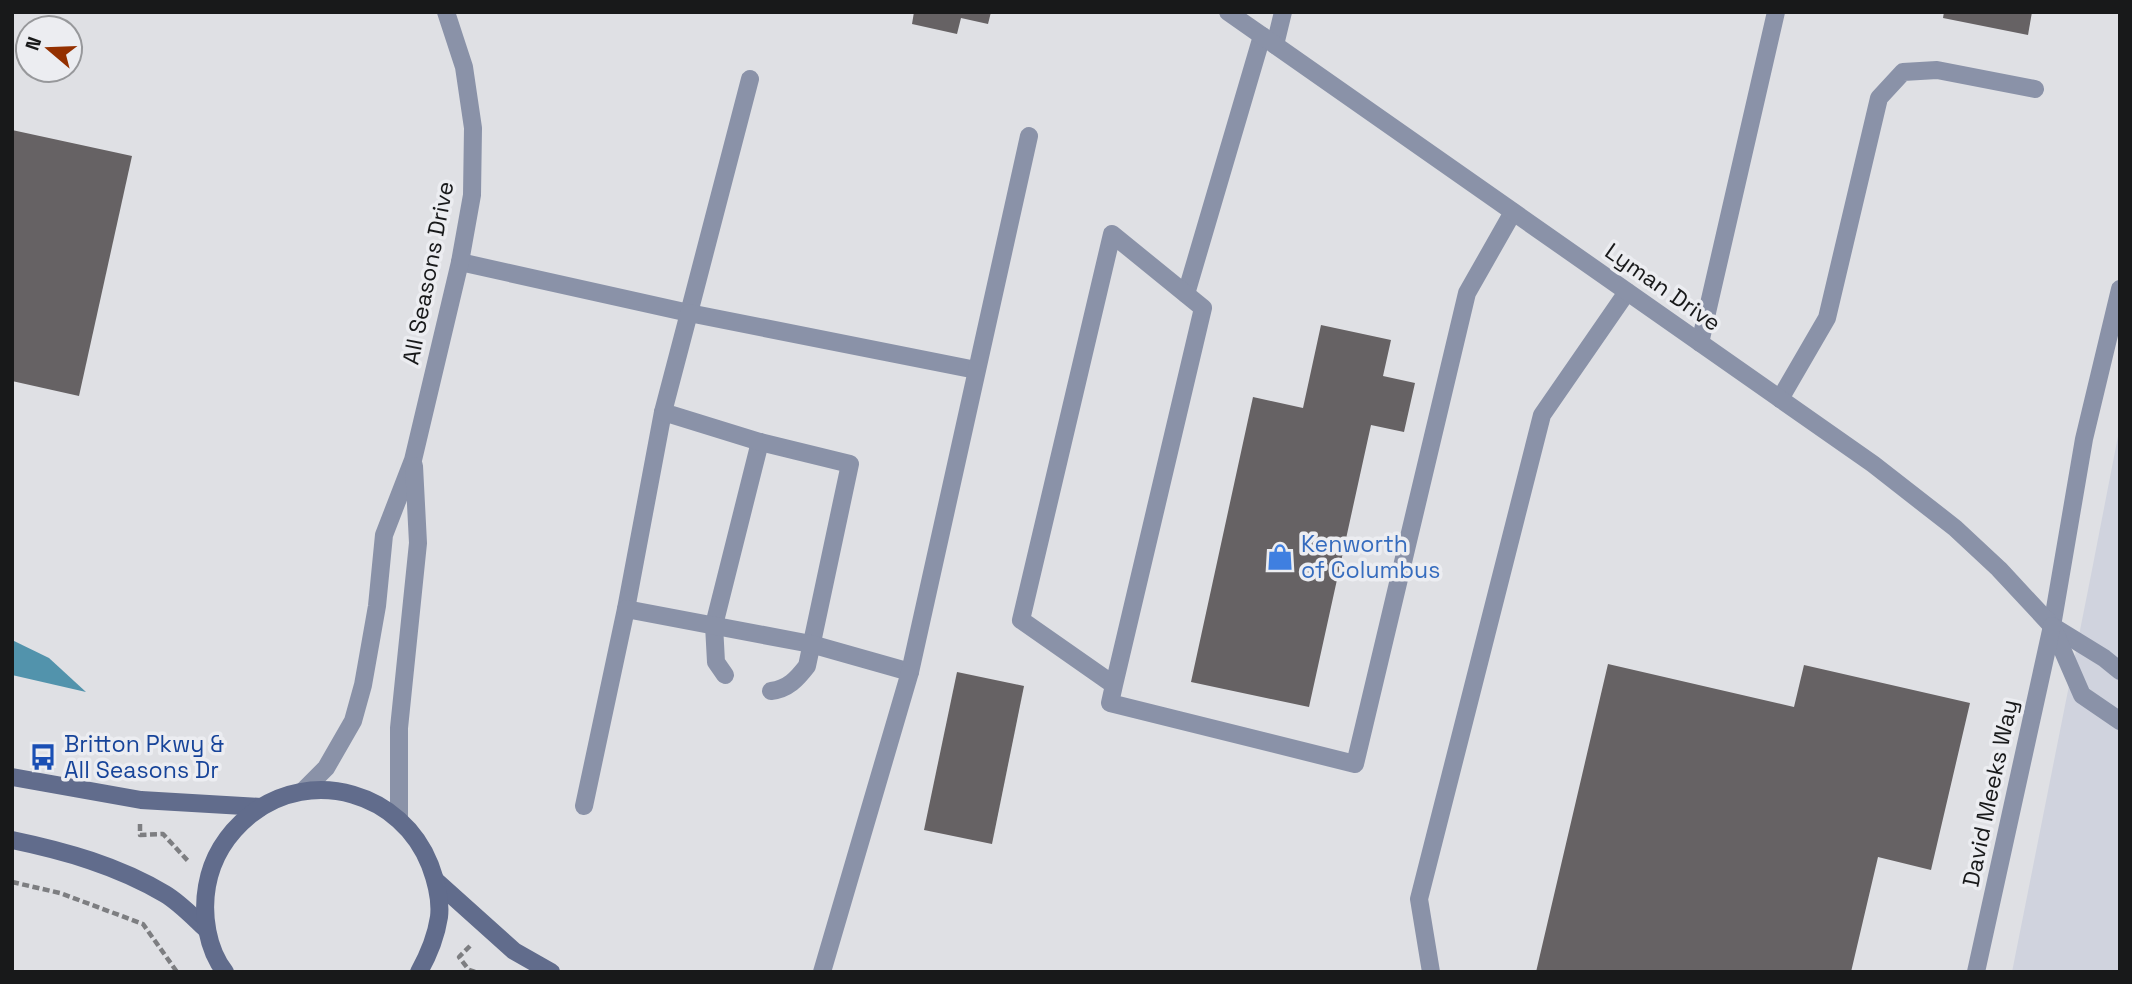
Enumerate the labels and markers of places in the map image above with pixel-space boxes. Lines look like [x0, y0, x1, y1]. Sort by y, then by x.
place label: Kenworth of Columbus [1301, 529, 1440, 585]
shop icon: Kenworth of Columbus [1265, 542, 1295, 572]
place label: Britton Pkwy & All Seasons Dr [64, 729, 224, 785]
bus stop icon: Britton Pkwy & All Seasons Dr [28, 742, 58, 772]

